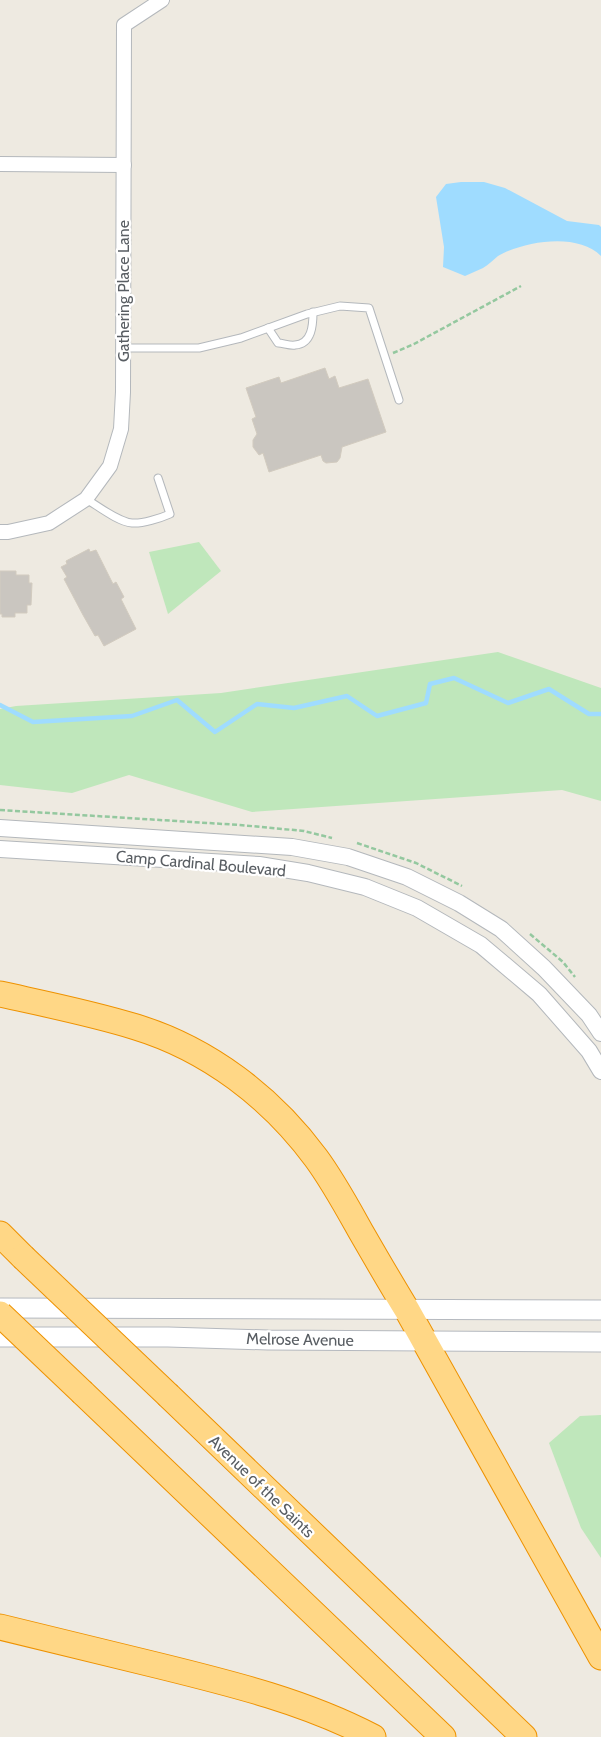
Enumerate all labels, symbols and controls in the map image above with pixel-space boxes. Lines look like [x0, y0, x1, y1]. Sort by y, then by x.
street label: Gathering Place Lane [114, 220, 133, 362]
street label: Camp Cardinal Boulevard [115, 847, 287, 880]
street label: Melrose Avenue [246, 1329, 354, 1350]
street label: Avenue of the Saints [205, 1431, 319, 1542]

